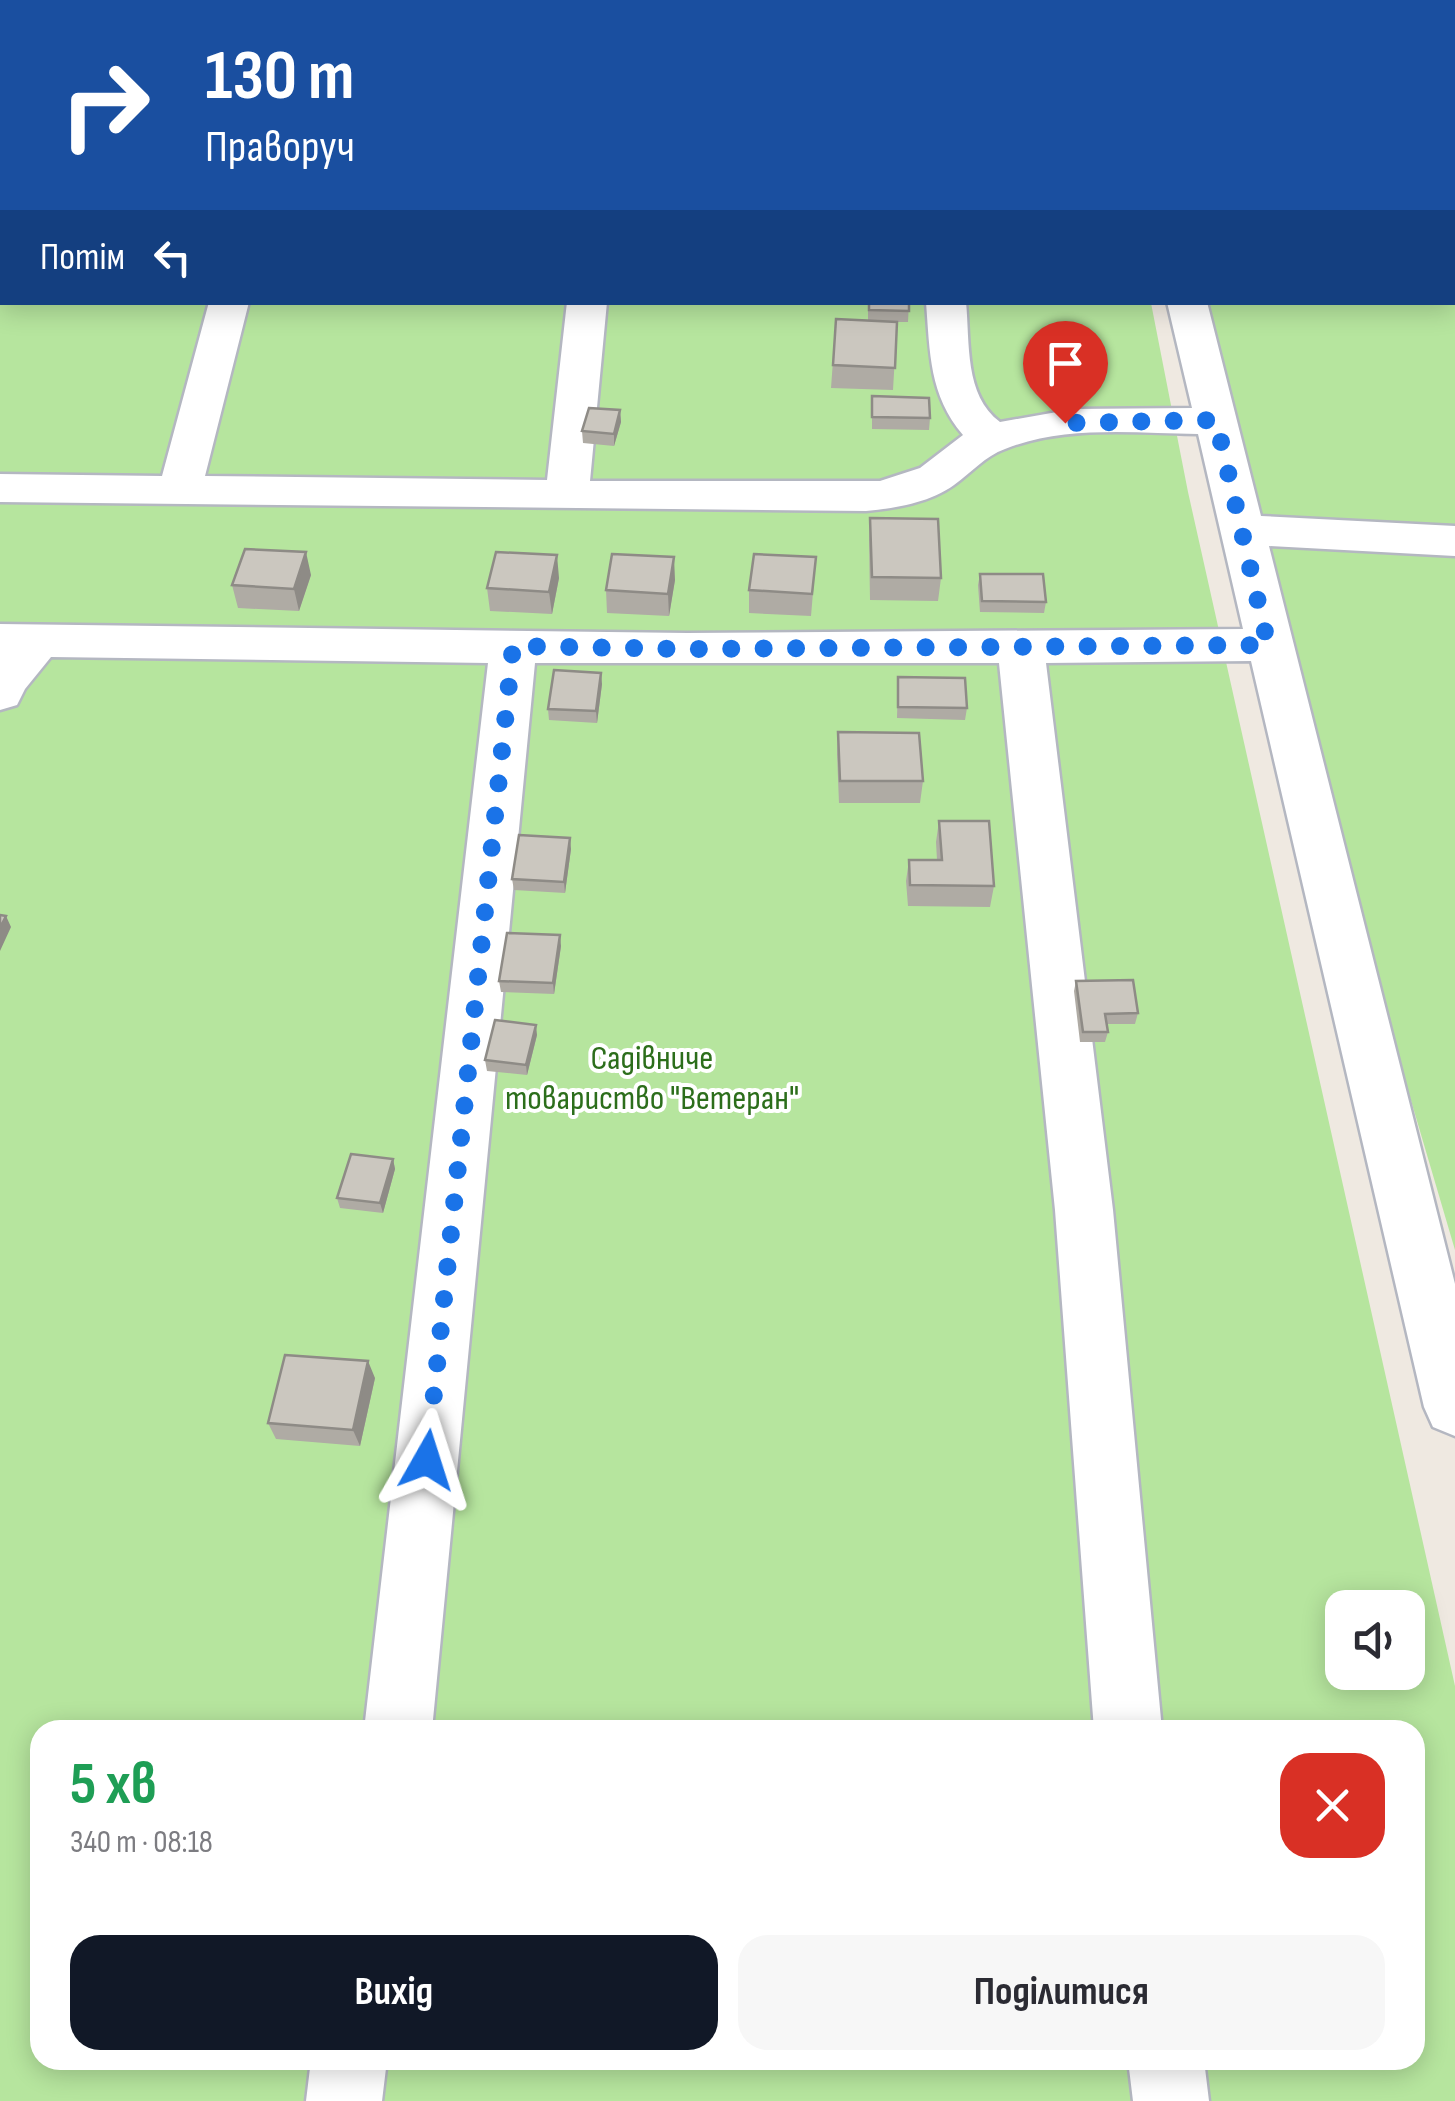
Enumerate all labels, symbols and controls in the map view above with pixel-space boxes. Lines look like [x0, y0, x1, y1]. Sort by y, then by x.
text: 130 m [205, 35, 354, 119]
icon: right [40, 40, 170, 170]
text: Праворуч [205, 120, 355, 175]
icon: left [145, 230, 200, 285]
text: Потім [40, 235, 125, 280]
pin [1023, 321, 1108, 424]
icon: arrive [1038, 336, 1093, 391]
park label: Садівниче товариство "Ветеран" [505, 1037, 799, 1120]
position arrow [375, 1408, 479, 1512]
map controls [1325, 1590, 1425, 1690]
button: sound [1325, 1590, 1425, 1690]
text: 5 хв [70, 1749, 157, 1821]
button: close [1280, 1753, 1385, 1858]
text: 340 m · 08:18 [70, 1823, 213, 1862]
button: Вихід [70, 1935, 718, 2050]
button: Поділитися [738, 1935, 1385, 2050]

